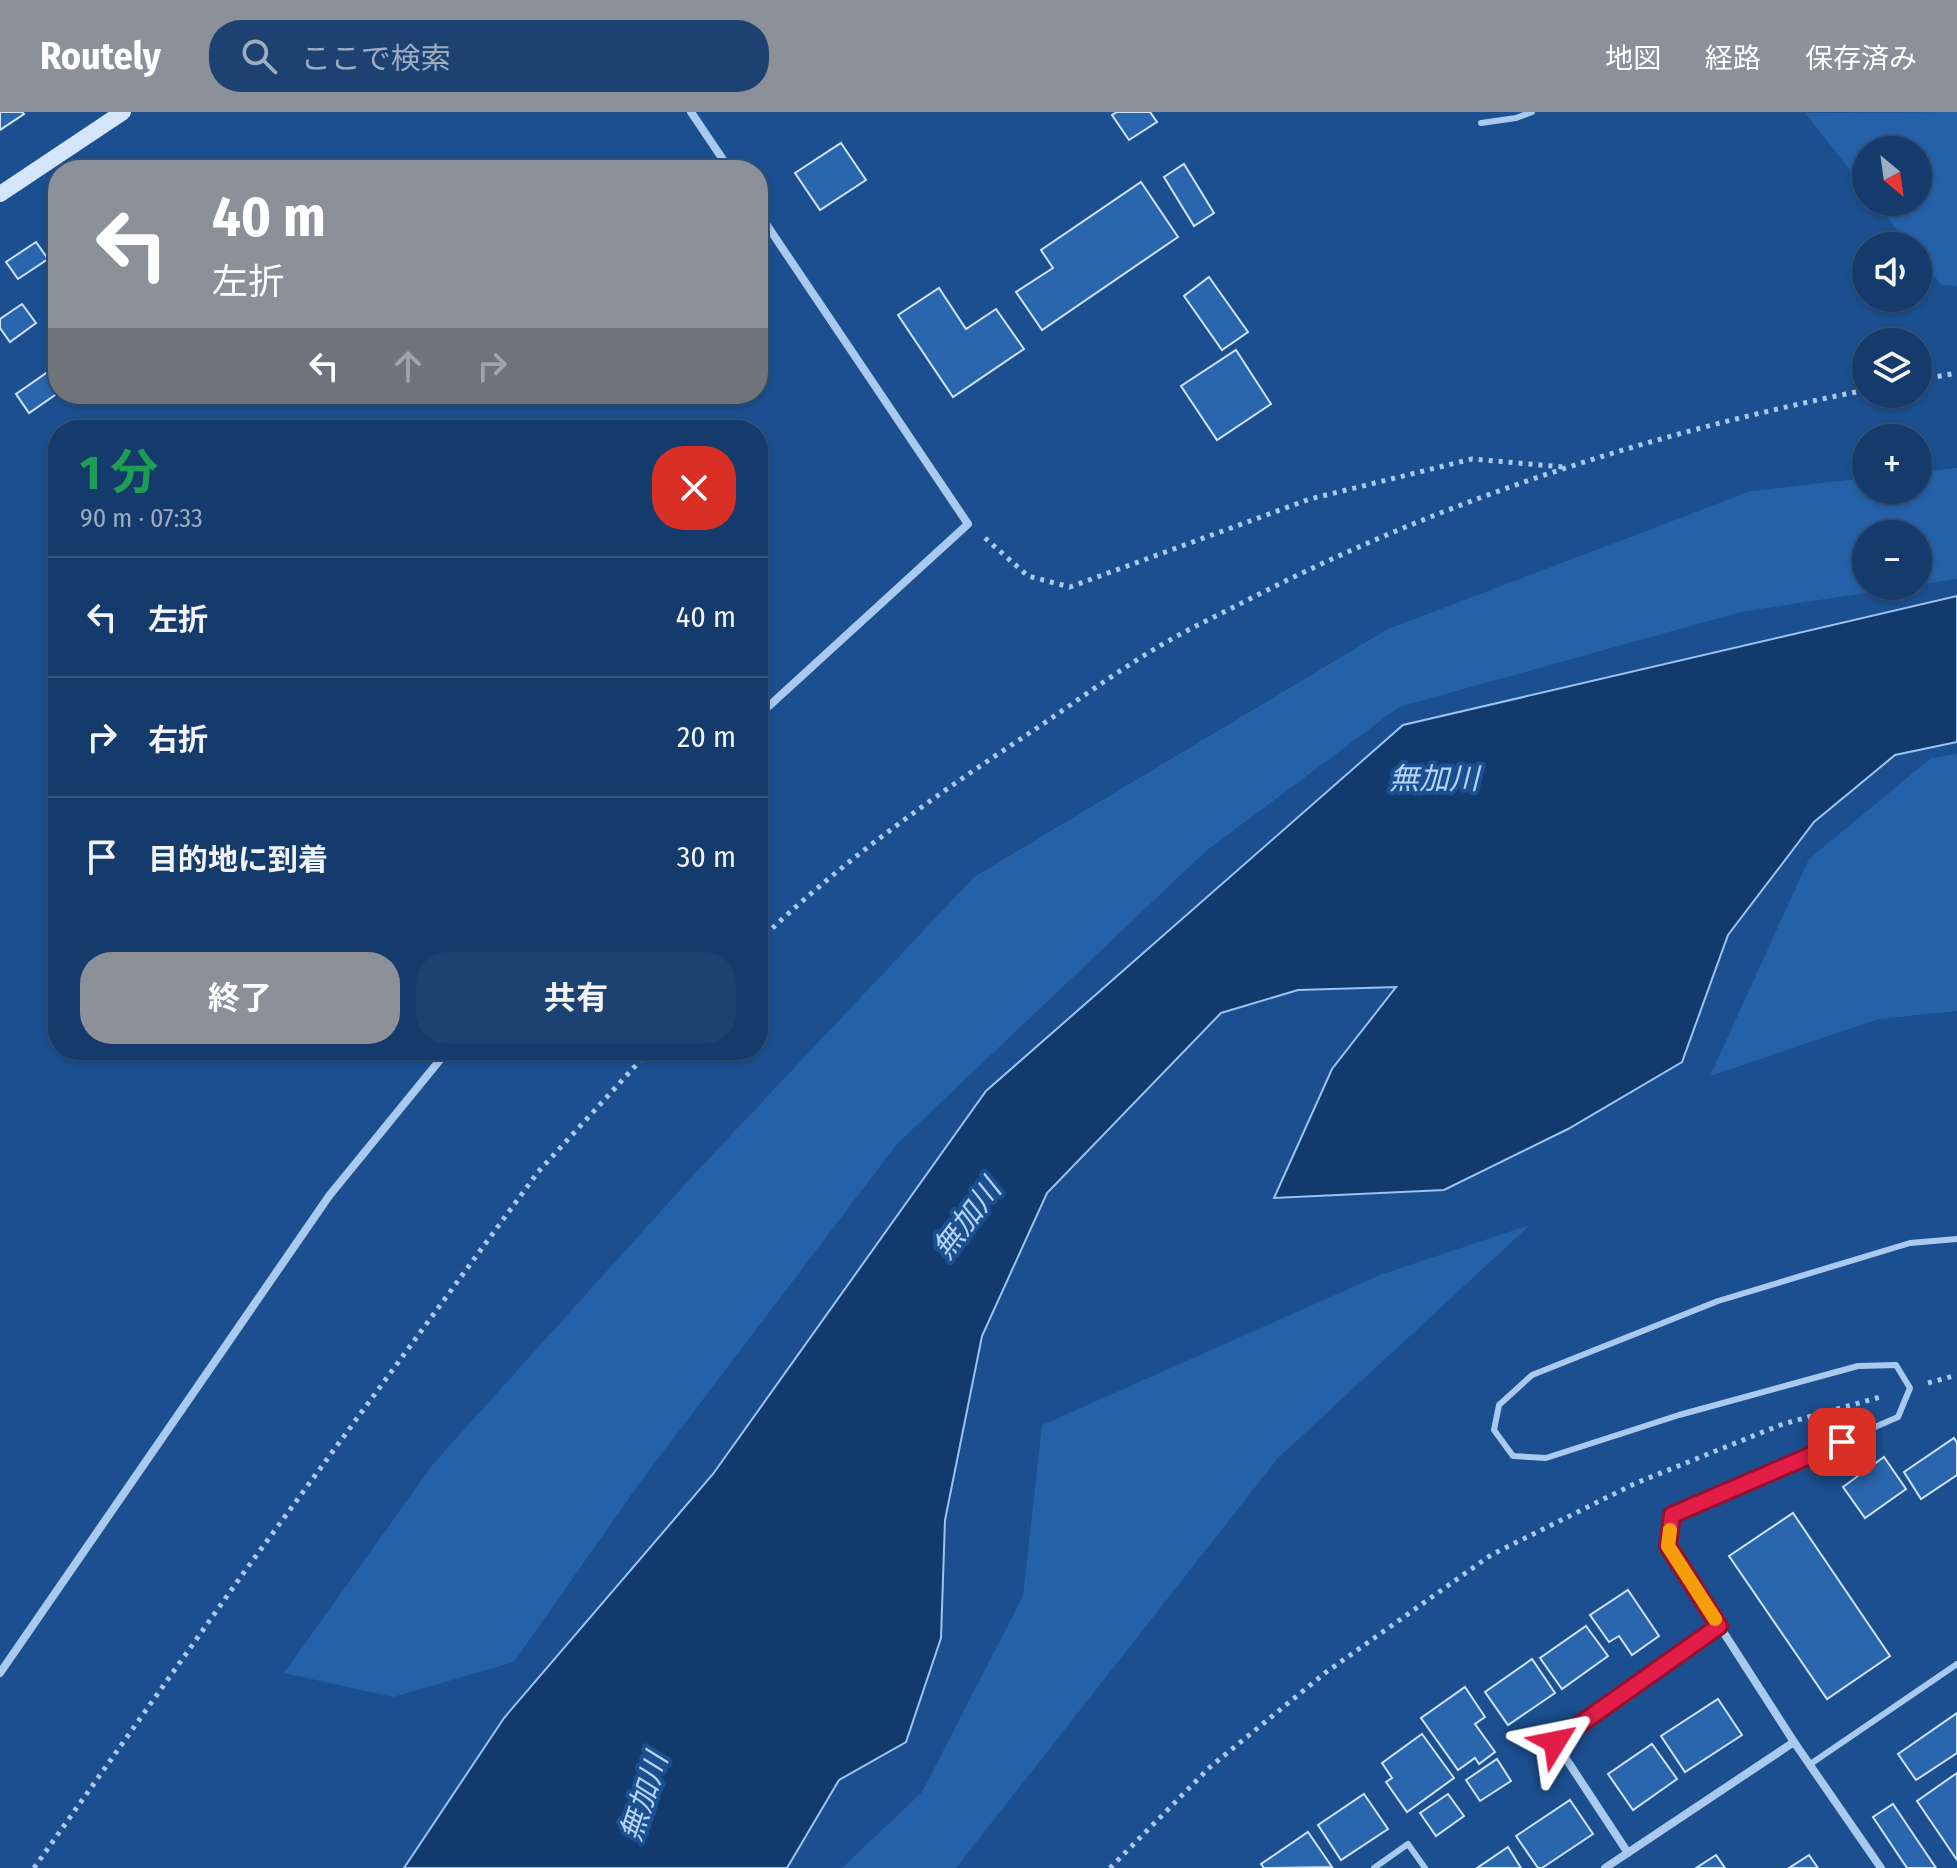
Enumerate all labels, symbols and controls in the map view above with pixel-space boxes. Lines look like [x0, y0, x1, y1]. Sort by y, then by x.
search box [209, 20, 769, 92]
text: Routely [40, 33, 161, 79]
icon: search [237, 34, 281, 78]
text: ここで検索 [301, 41, 451, 77]
text: 地図 [1605, 42, 1661, 75]
text: 経路 [1705, 42, 1761, 75]
text: 保存済み [1805, 42, 1917, 75]
north arrow [1852, 136, 1932, 216]
map controls [1852, 136, 1932, 600]
text: 40 m [212, 184, 326, 251]
icon: left [80, 192, 184, 296]
button: sound [1852, 232, 1932, 312]
text: 左折 [212, 260, 284, 304]
button: layers [1852, 328, 1932, 408]
icon: left [302, 344, 346, 388]
icon: ahead [386, 344, 430, 388]
icon: right [470, 344, 514, 388]
button: + [1852, 424, 1932, 504]
text: 1 分 [80, 444, 158, 502]
button: close [652, 446, 736, 530]
text: 90 m · 07:33 [80, 503, 203, 534]
button: − [1852, 520, 1932, 600]
icon: left [80, 595, 124, 639]
text: 40 m [676, 599, 736, 635]
text: 左折 [148, 602, 208, 638]
icon: right [80, 715, 124, 759]
text: 20 m [677, 719, 736, 755]
text: 右折 [148, 722, 208, 758]
water label: 無加川 [1389, 761, 1482, 797]
icon: arrive [80, 835, 124, 879]
text: 30 m [677, 839, 736, 875]
text: 目的地に到着 [148, 842, 328, 878]
button: 終了 [80, 952, 400, 1044]
button: 共有 [416, 952, 736, 1044]
water label: 無加川 [926, 1170, 1010, 1266]
pin [1808, 1408, 1876, 1476]
icon: arrive [1820, 1420, 1864, 1464]
position arrow [1513, 1700, 1597, 1784]
water label: 無加川 [613, 1746, 676, 1845]

